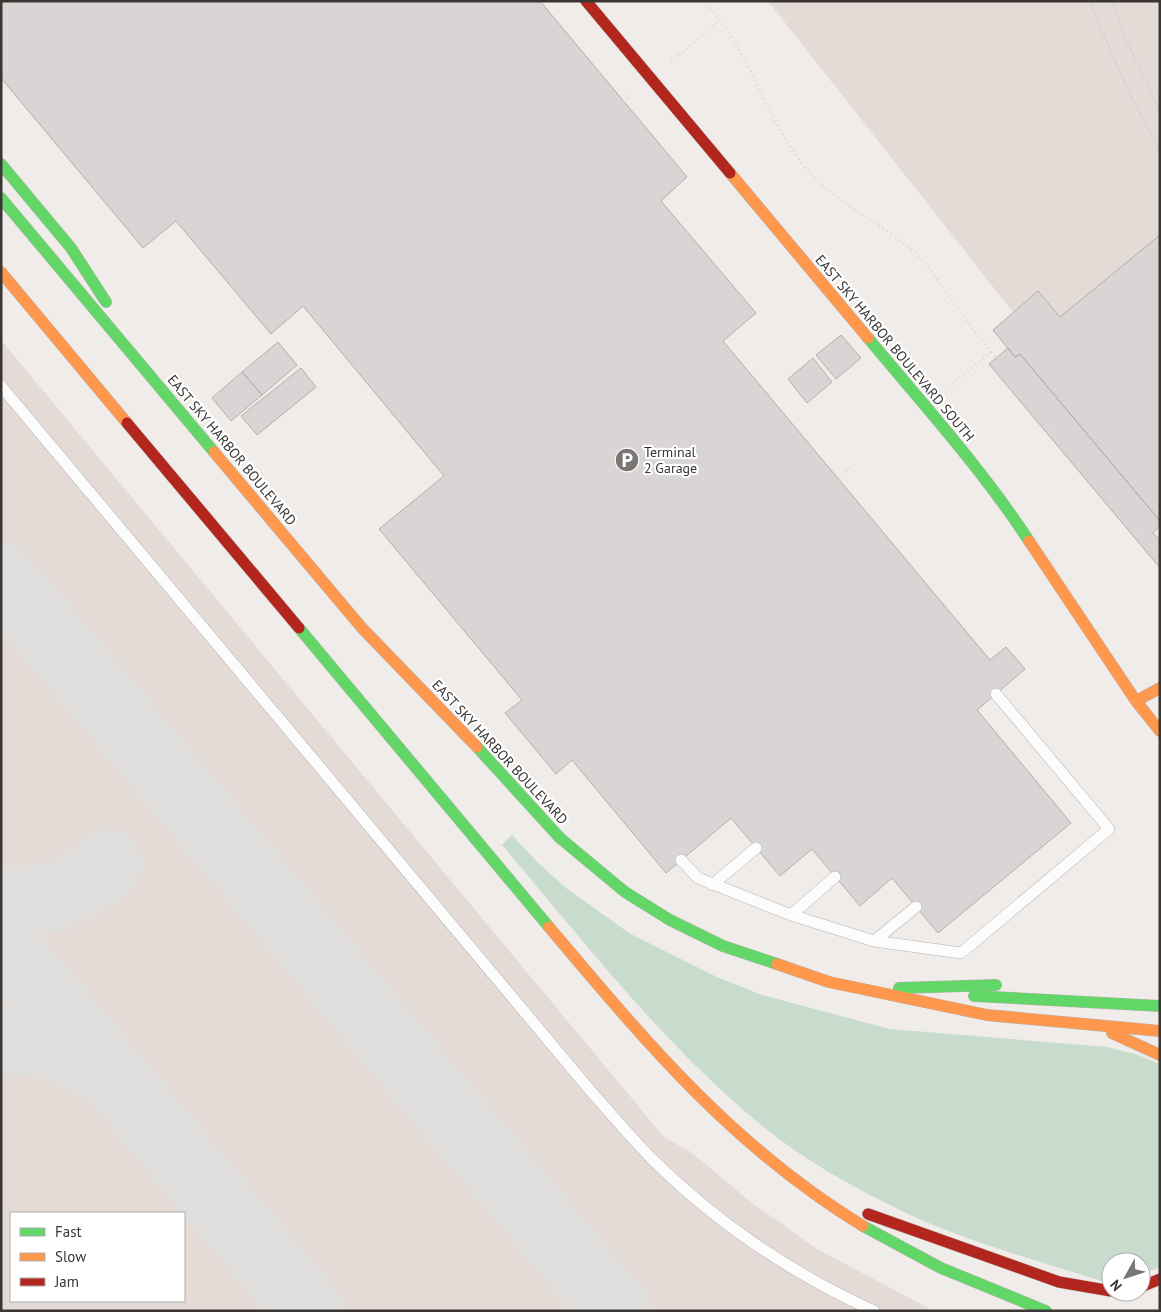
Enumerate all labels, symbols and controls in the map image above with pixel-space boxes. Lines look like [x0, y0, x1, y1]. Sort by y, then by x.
street label: EAST SKY HARBOR BOULEVARD SOUTH [812, 251, 978, 445]
street label: EAST SKY HARBOR BOULEVARD [164, 371, 300, 529]
place label: Terminal 2 Garage [644, 443, 697, 477]
parking icon: Terminal 2 Garage [614, 447, 640, 473]
street label: EAST SKY HARBOR BOULEVARD [428, 676, 572, 828]
legend [10, 1212, 185, 1302]
text: Fast [55, 1222, 82, 1241]
text: Slow [55, 1247, 86, 1266]
north arrow [1101, 1252, 1151, 1302]
text: Jam [54, 1272, 79, 1291]
text: N [1106, 1276, 1126, 1295]

